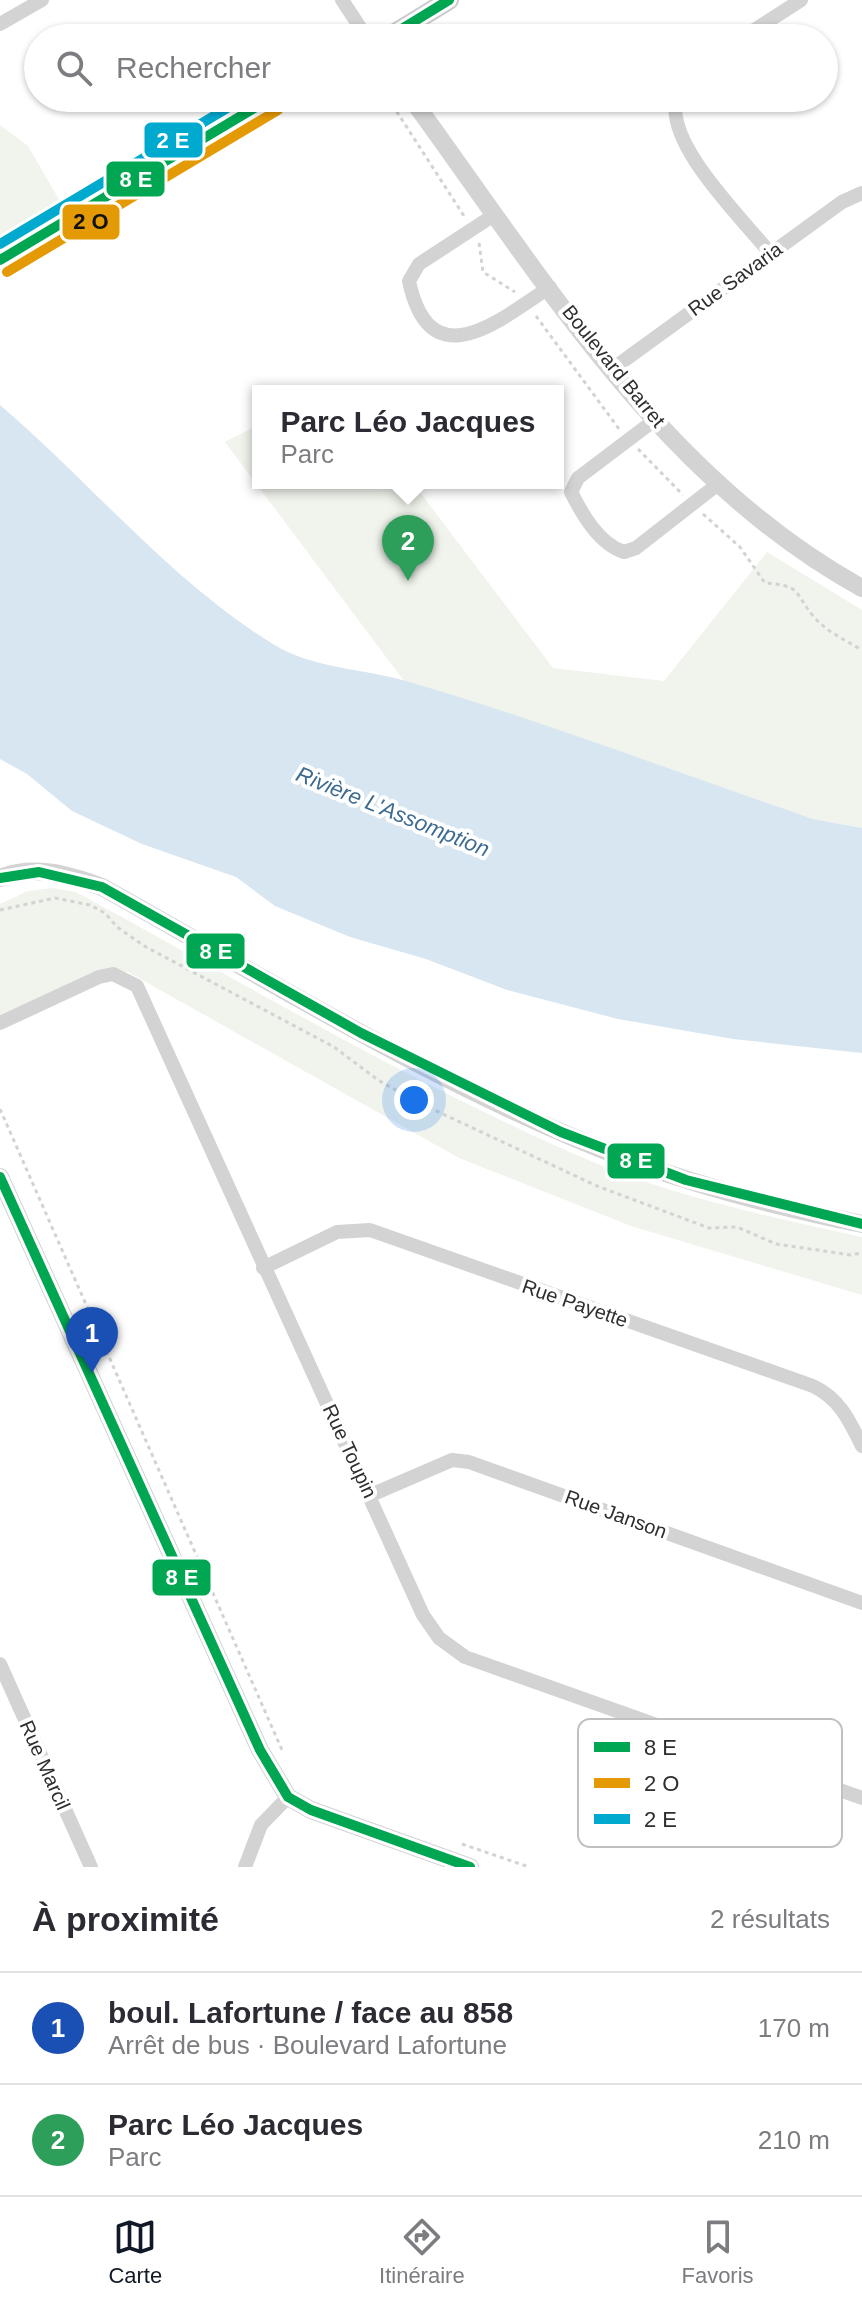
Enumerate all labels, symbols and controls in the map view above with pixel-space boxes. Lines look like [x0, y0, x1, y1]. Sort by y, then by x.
search box [24, 24, 838, 112]
icon: search [52, 46, 96, 90]
text: Rechercher [116, 51, 271, 84]
line badge: 2 E [143, 121, 204, 159]
text: 2 E [156, 128, 190, 153]
line badge: 8 E [105, 160, 166, 198]
text: 8 E [119, 167, 153, 192]
line badge: 2 O [61, 203, 121, 241]
text: 2 O [73, 209, 109, 234]
street label: Rue Savaria [684, 237, 787, 320]
street label: Boulevard Barret [558, 301, 670, 432]
popup [252, 385, 564, 489]
text: Parc Léo Jacques [280, 405, 536, 438]
text: Parc [280, 439, 334, 469]
pin: 2 [382, 515, 434, 581]
water label: Rivière L'Assomption [293, 761, 493, 862]
line badge: 8 E [185, 932, 246, 970]
text: 8 E [199, 939, 233, 964]
your location [394, 1080, 434, 1120]
line badge: 8 E [606, 1142, 666, 1180]
text: 8 E [619, 1148, 653, 1173]
street label: Rue Payette [519, 1275, 631, 1331]
pin: 1 [66, 1307, 118, 1373]
street label: Rue Toupin [319, 1401, 381, 1501]
street label: Rue Janson [562, 1485, 670, 1543]
line badge: 8 E [151, 1558, 212, 1597]
text: 8 E [165, 1565, 199, 1590]
street label: Rue Marcil [16, 1717, 74, 1813]
legend [578, 1719, 842, 1847]
text: 8 E [644, 1735, 677, 1760]
text: 2 O [644, 1771, 679, 1796]
text: 2 E [644, 1807, 677, 1832]
text: À proximité [32, 1900, 219, 1938]
text: 2 résultats [710, 1904, 830, 1934]
text: boul. Lafortune / face au 858 [108, 1996, 513, 2029]
text: 1 [51, 2013, 65, 2043]
text: 170 m [758, 2013, 830, 2043]
text: Arrêt de bus · Boulevard Lafortune [108, 2030, 507, 2060]
text: Parc Léo Jacques [108, 2108, 363, 2141]
text: 2 [51, 2125, 65, 2155]
text: 210 m [758, 2125, 830, 2155]
text: Parc [108, 2142, 161, 2172]
tab: Carte [108, 2215, 162, 2289]
tab: Itinéraire [379, 2215, 465, 2289]
tab: Favoris [681, 2215, 754, 2289]

